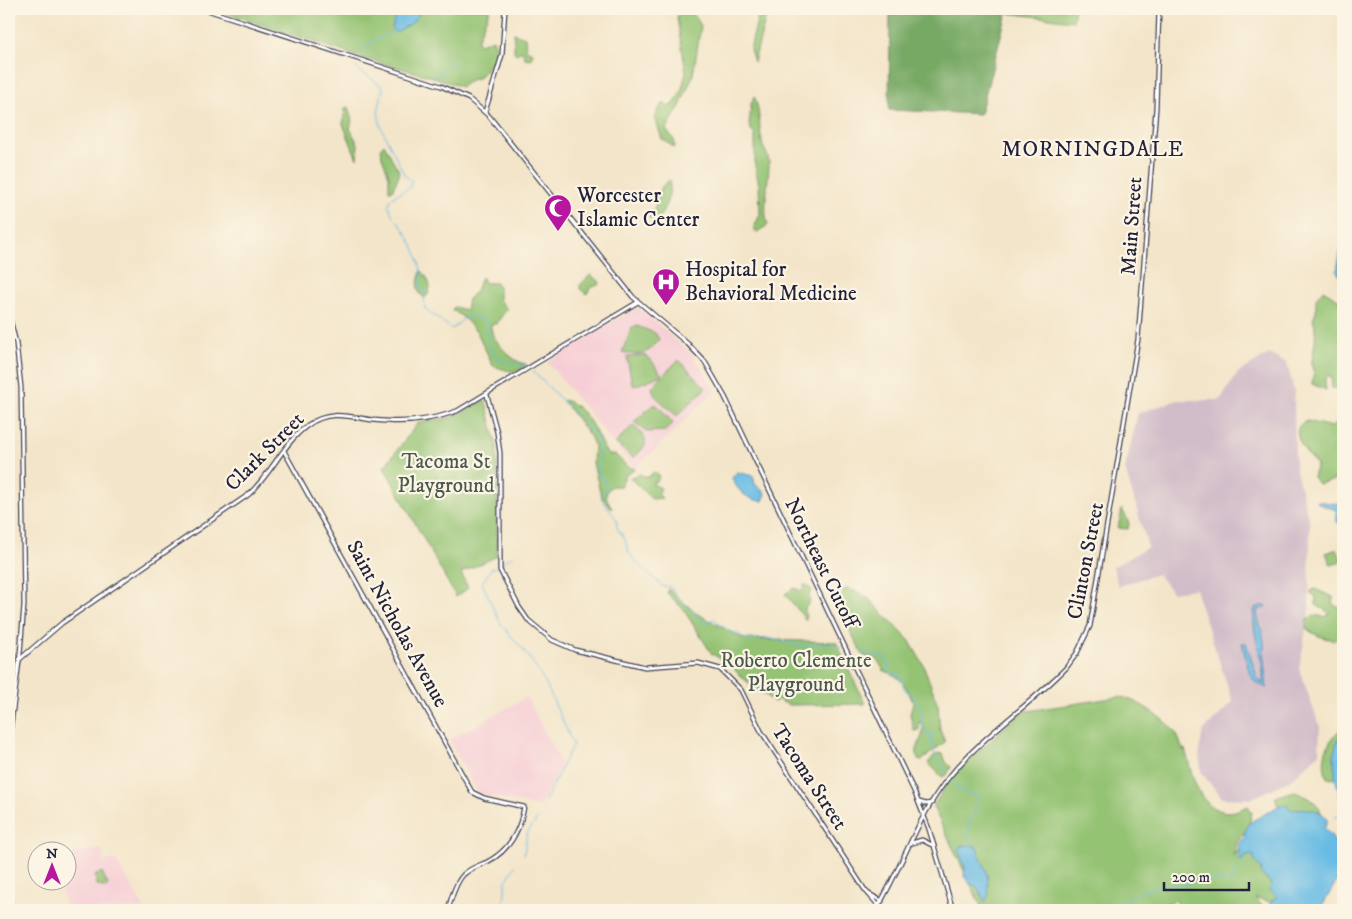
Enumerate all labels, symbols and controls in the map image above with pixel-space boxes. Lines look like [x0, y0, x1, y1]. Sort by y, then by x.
district label: MORNINGDALE [1002, 136, 1184, 163]
street label: Main Street [1116, 176, 1148, 276]
place label: Worcester Islamic Center [576, 183, 700, 233]
mosque icon: Worcester Islamic Center [543, 193, 573, 232]
place label: Hospital for Behavioral Medicine [685, 257, 857, 307]
hospital icon: Hospital for Behavioral Medicine [651, 267, 681, 306]
street label: Clark Street [220, 407, 310, 497]
park label: Tacoma St Playground [398, 449, 495, 499]
street label: Northeast Cutoff [778, 494, 865, 635]
street label: Clinton Street [1062, 500, 1110, 622]
street label: Saint Nicholas Avenue [340, 536, 454, 712]
park label: Roberto Clemente Playground [720, 648, 872, 698]
street label: Tacoma Street [765, 719, 853, 835]
north arrow [28, 842, 78, 892]
text: N [46, 845, 58, 863]
scale bar [1164, 859, 1250, 891]
text: 200 m [1172, 868, 1210, 887]

